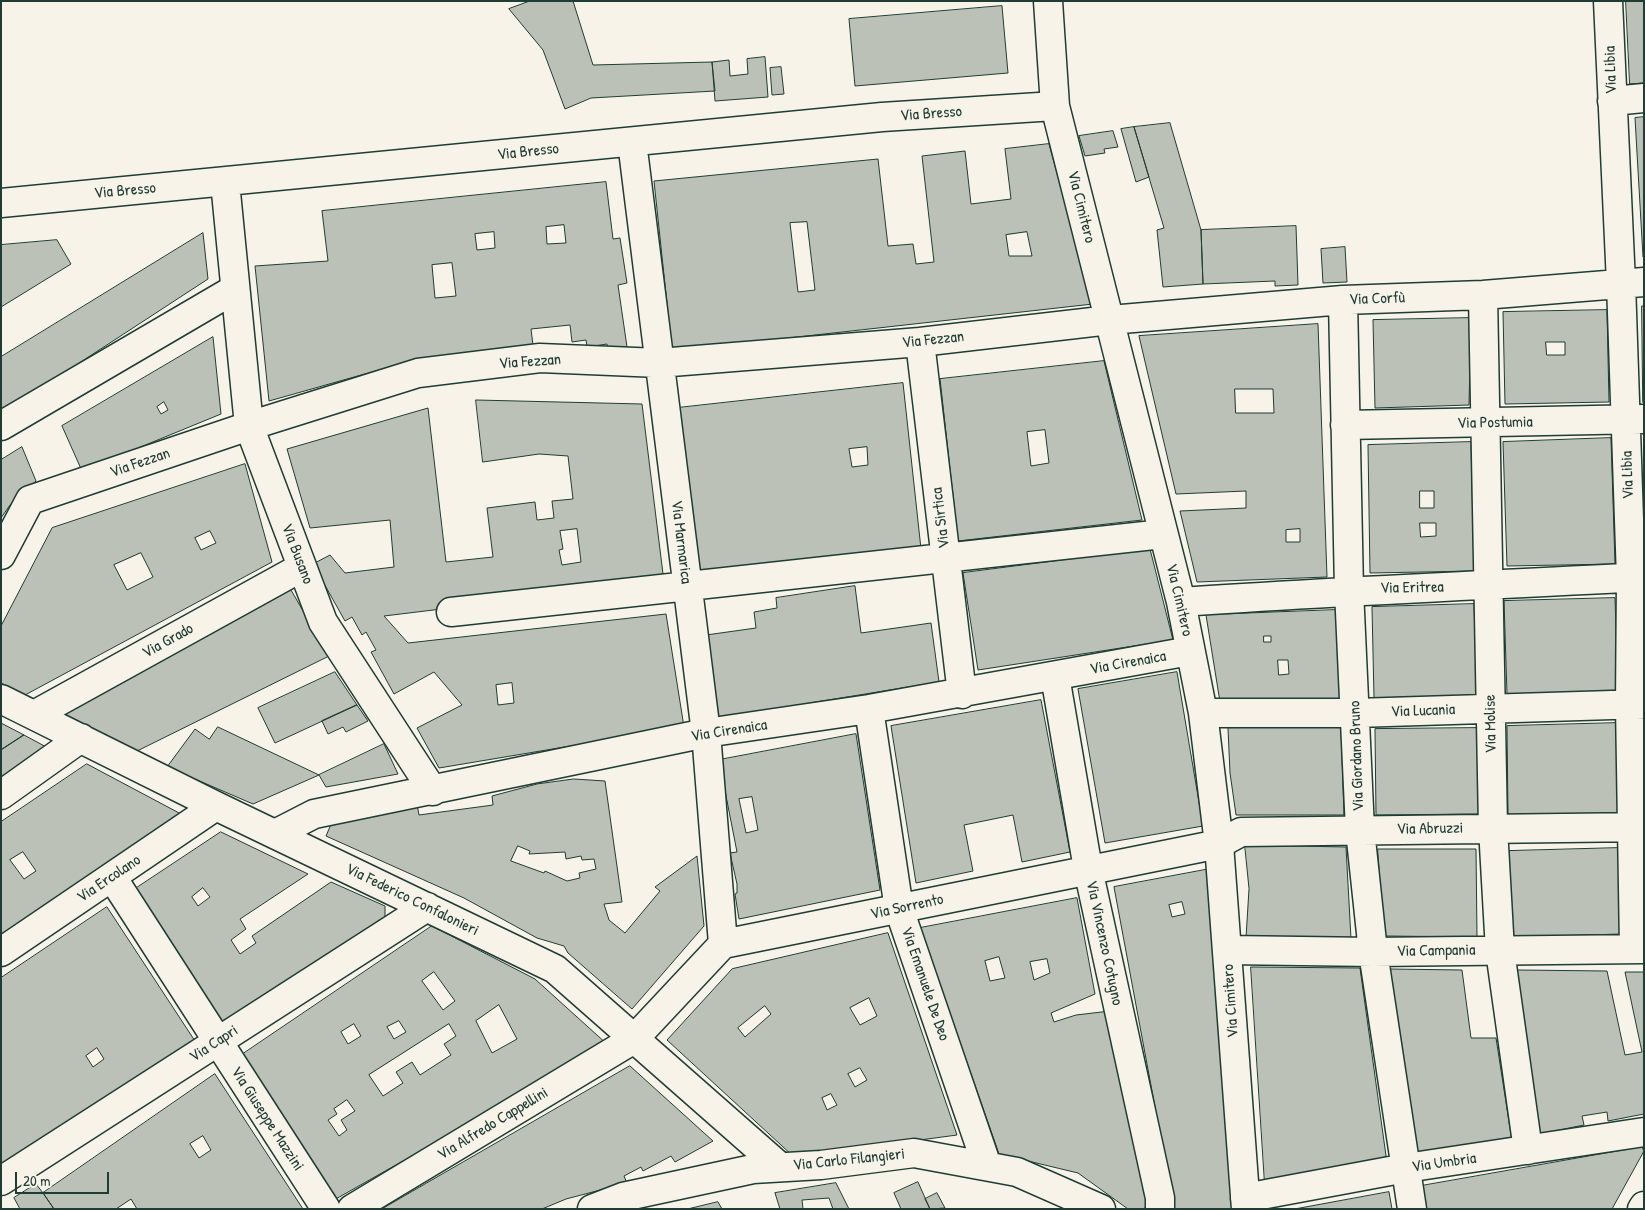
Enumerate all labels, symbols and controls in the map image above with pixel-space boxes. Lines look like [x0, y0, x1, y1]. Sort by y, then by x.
street label: Via Libia [1601, 45, 1621, 95]
street label: Via Bresso [899, 102, 963, 126]
street label: Via Bresso [496, 139, 560, 165]
street label: Via Cimitero [1063, 169, 1099, 245]
street label: Via Bresso [93, 179, 157, 203]
street label: Via Corfù [1349, 288, 1405, 310]
street label: Via Fezzan [901, 327, 965, 353]
street label: Via Fezzan [498, 350, 562, 374]
street label: Via Postumia [1457, 413, 1533, 433]
street label: Via Fezzan [108, 444, 172, 482]
street label: Via Libia [1618, 450, 1638, 500]
street label: Via Sirtica [928, 486, 954, 550]
street label: Via Marmarica [666, 499, 696, 585]
street label: Via Busano [277, 521, 317, 587]
street label: Via Cimitero [1161, 562, 1197, 638]
street label: Via Eritrea [1380, 578, 1444, 598]
street label: Via Grado [139, 619, 197, 663]
street label: Via Cirenaica [1088, 647, 1168, 679]
street label: Via Molise [1481, 694, 1501, 754]
street label: Via Giordano Bruno [1345, 700, 1369, 812]
street label: Via Lucania [1390, 700, 1456, 722]
street label: Via Cirenaica [689, 715, 769, 747]
street label: Via Abruzzi [1396, 819, 1464, 839]
street label: Via Ercolano [74, 851, 144, 907]
street label: Via Federico Confalonieri [342, 859, 482, 941]
street label: Via Vincenzo Cotugno [1081, 879, 1127, 1007]
street label: Via Sorrento [869, 890, 945, 924]
street label: Via Emanuele De Deo [897, 925, 953, 1043]
street label: Via Campania [1397, 941, 1475, 961]
street label: Via Cimitero [1219, 964, 1243, 1038]
street label: Via Capri [186, 1021, 242, 1067]
street label: Via Giuseppe Mazzini [226, 1063, 308, 1175]
street label: Via Alfredo Cappellini [434, 1083, 552, 1165]
street label: Via Carlo Filangieri [792, 1145, 906, 1175]
street label: Via Umbria [1411, 1149, 1477, 1177]
scale bar [18, 1162, 111, 1194]
text: 20 m [23, 1170, 50, 1191]

